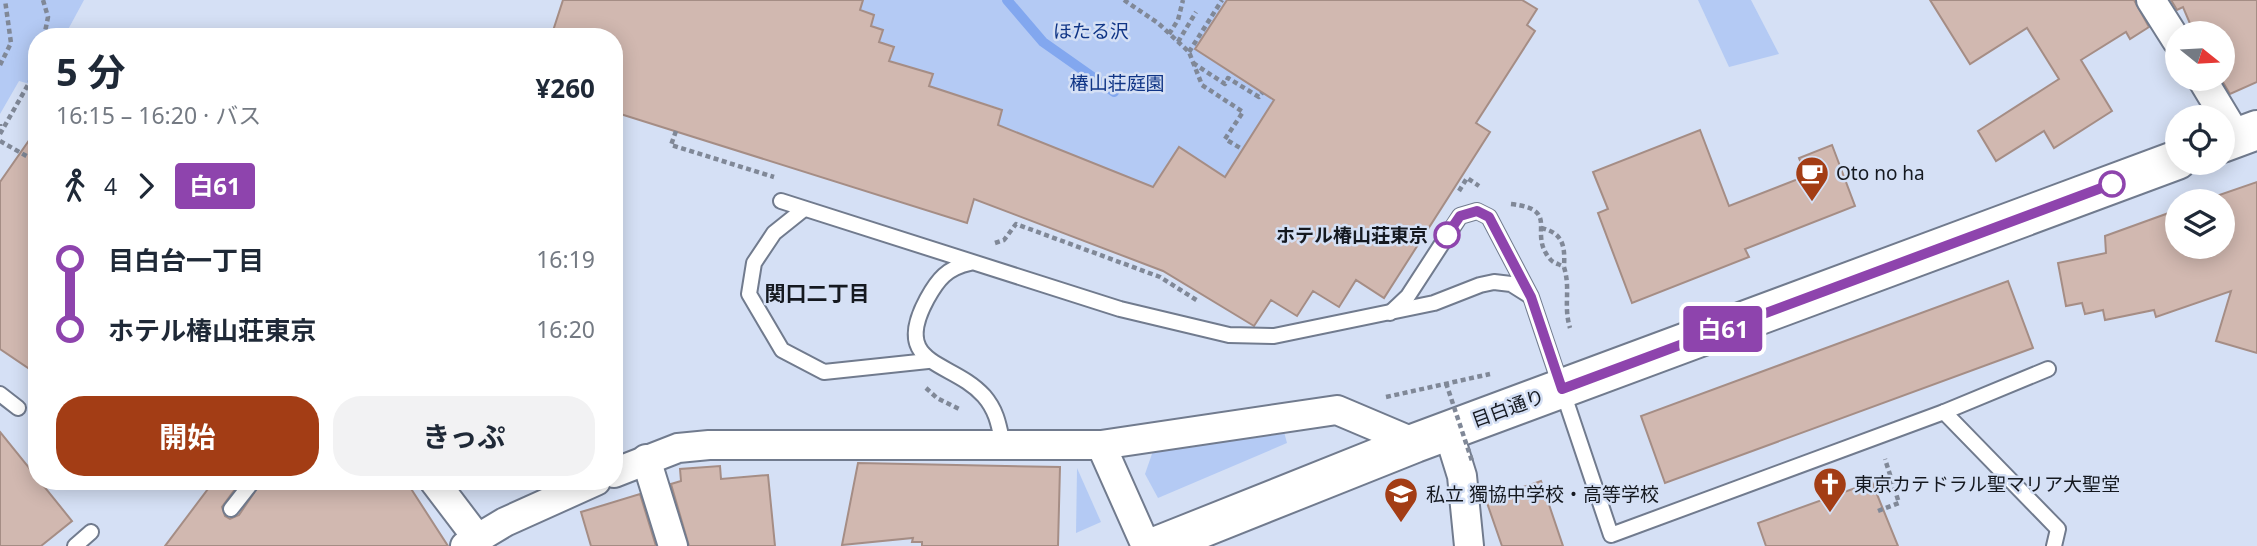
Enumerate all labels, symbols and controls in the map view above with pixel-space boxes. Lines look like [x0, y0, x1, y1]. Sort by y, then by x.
park label: ほたる沢 [1053, 18, 1129, 44]
north arrow [2165, 21, 2235, 91]
map controls [2165, 21, 2235, 259]
text: 5 分 [56, 45, 126, 97]
text: ¥260 [536, 70, 595, 106]
park label: 椿山荘庭園 [1069, 70, 1165, 96]
text: 16:15 – 16:20 · バス [56, 99, 261, 131]
button: locate [2165, 105, 2235, 175]
cafe icon: Oto no ha [1793, 154, 1831, 203]
place label: Oto no ha [1836, 160, 1925, 186]
icon: walk [56, 167, 94, 205]
icon: forward [127, 167, 165, 205]
text: 白61 [189, 169, 241, 202]
text: 4 [104, 170, 117, 202]
unlabelled marker [2099, 171, 2125, 197]
button: layers [2165, 189, 2235, 259]
place label: ホテル椿山荘東京 [1276, 222, 1428, 248]
marker: ホテル椿山荘東京 [1434, 222, 1460, 248]
text: 目白台一丁目 [108, 242, 264, 278]
text: 16:19 [536, 243, 595, 275]
district label: 関口二丁目 [765, 279, 870, 307]
line badge: 白61 [1683, 306, 1763, 352]
text: ホテル椿山荘東京 [108, 312, 316, 348]
text: 白61 [1697, 312, 1749, 345]
text: 16:20 [536, 313, 595, 345]
street label: 目白通り [1468, 383, 1548, 433]
button: 開始 [56, 396, 319, 476]
button: きっぷ [333, 396, 595, 476]
church icon: 東京カテドラル聖マリア大聖堂 [1811, 465, 1849, 514]
place label: 東京カテドラル聖マリア大聖堂 [1854, 471, 2120, 497]
school or university icon: 私立 獨協中学校・高等学校 [1382, 475, 1420, 524]
place label: 私立 獨協中学校・高等学校 [1426, 481, 1659, 507]

